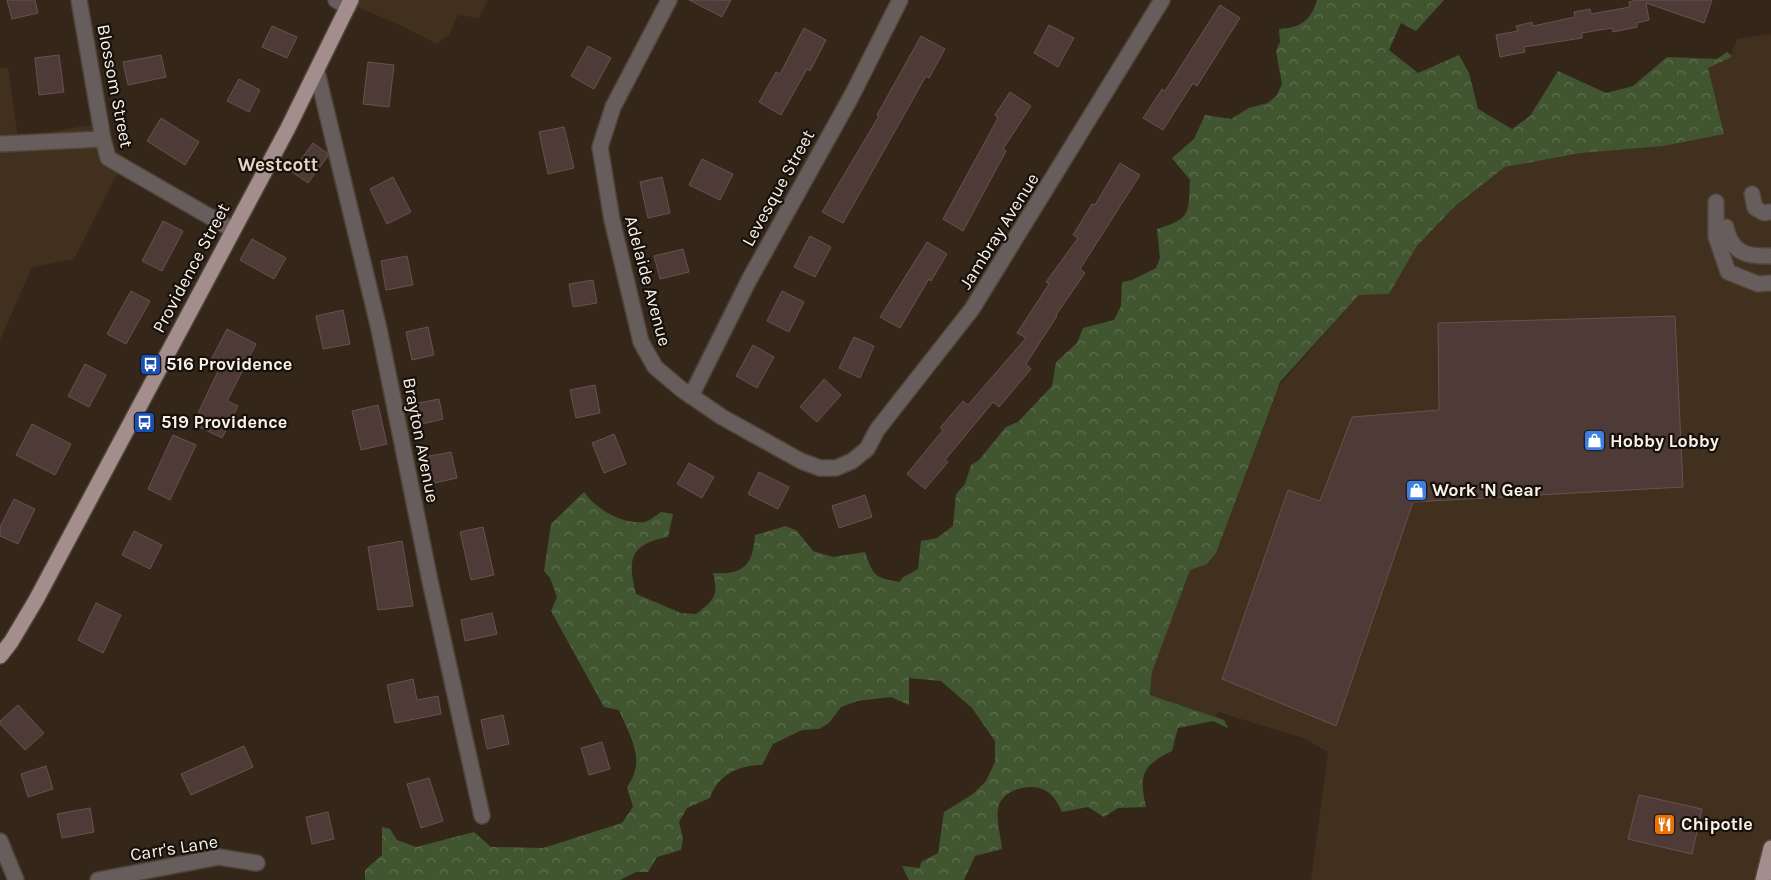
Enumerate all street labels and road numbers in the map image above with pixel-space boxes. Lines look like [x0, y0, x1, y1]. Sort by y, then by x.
street label: Blossom Street [92, 22, 138, 150]
street label: Levesque Street [737, 126, 819, 250]
street label: Jambray Avenue [954, 169, 1044, 293]
street label: Providence Street [148, 199, 235, 337]
street label: Adelaide Avenue [620, 213, 676, 349]
street label: Brayton Avenue [398, 376, 444, 504]
street label: Carr's Lane [129, 830, 219, 866]

